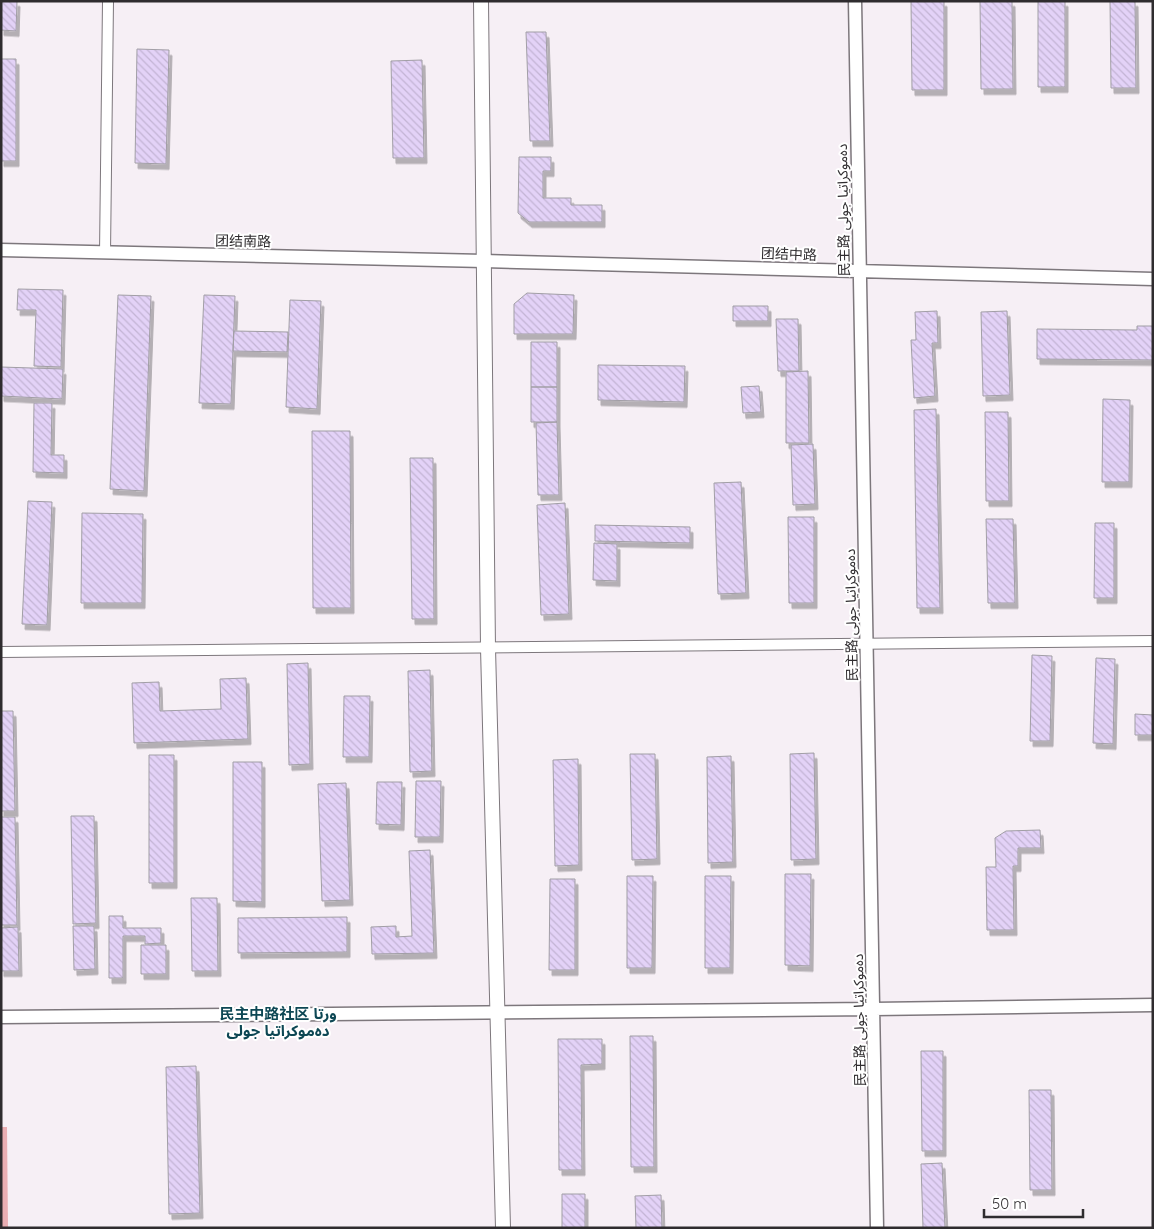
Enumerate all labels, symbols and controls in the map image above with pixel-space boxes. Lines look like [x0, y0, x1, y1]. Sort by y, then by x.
street label: 民主路 دەموكراتيا جولى [833, 143, 853, 276]
street label: 团结南路 [215, 232, 271, 250]
street label: 团结中路 [761, 244, 817, 264]
street label: 民主路 دەموكراتيا جولى [841, 548, 861, 681]
street label: 民主路 دەموكراتيا جولى [849, 953, 869, 1086]
district label: 民主中路社区 ورتا دەموكراتيا جولى [219, 1004, 337, 1040]
scale bar [984, 1186, 1083, 1218]
text: 50 m [992, 1194, 1027, 1213]

